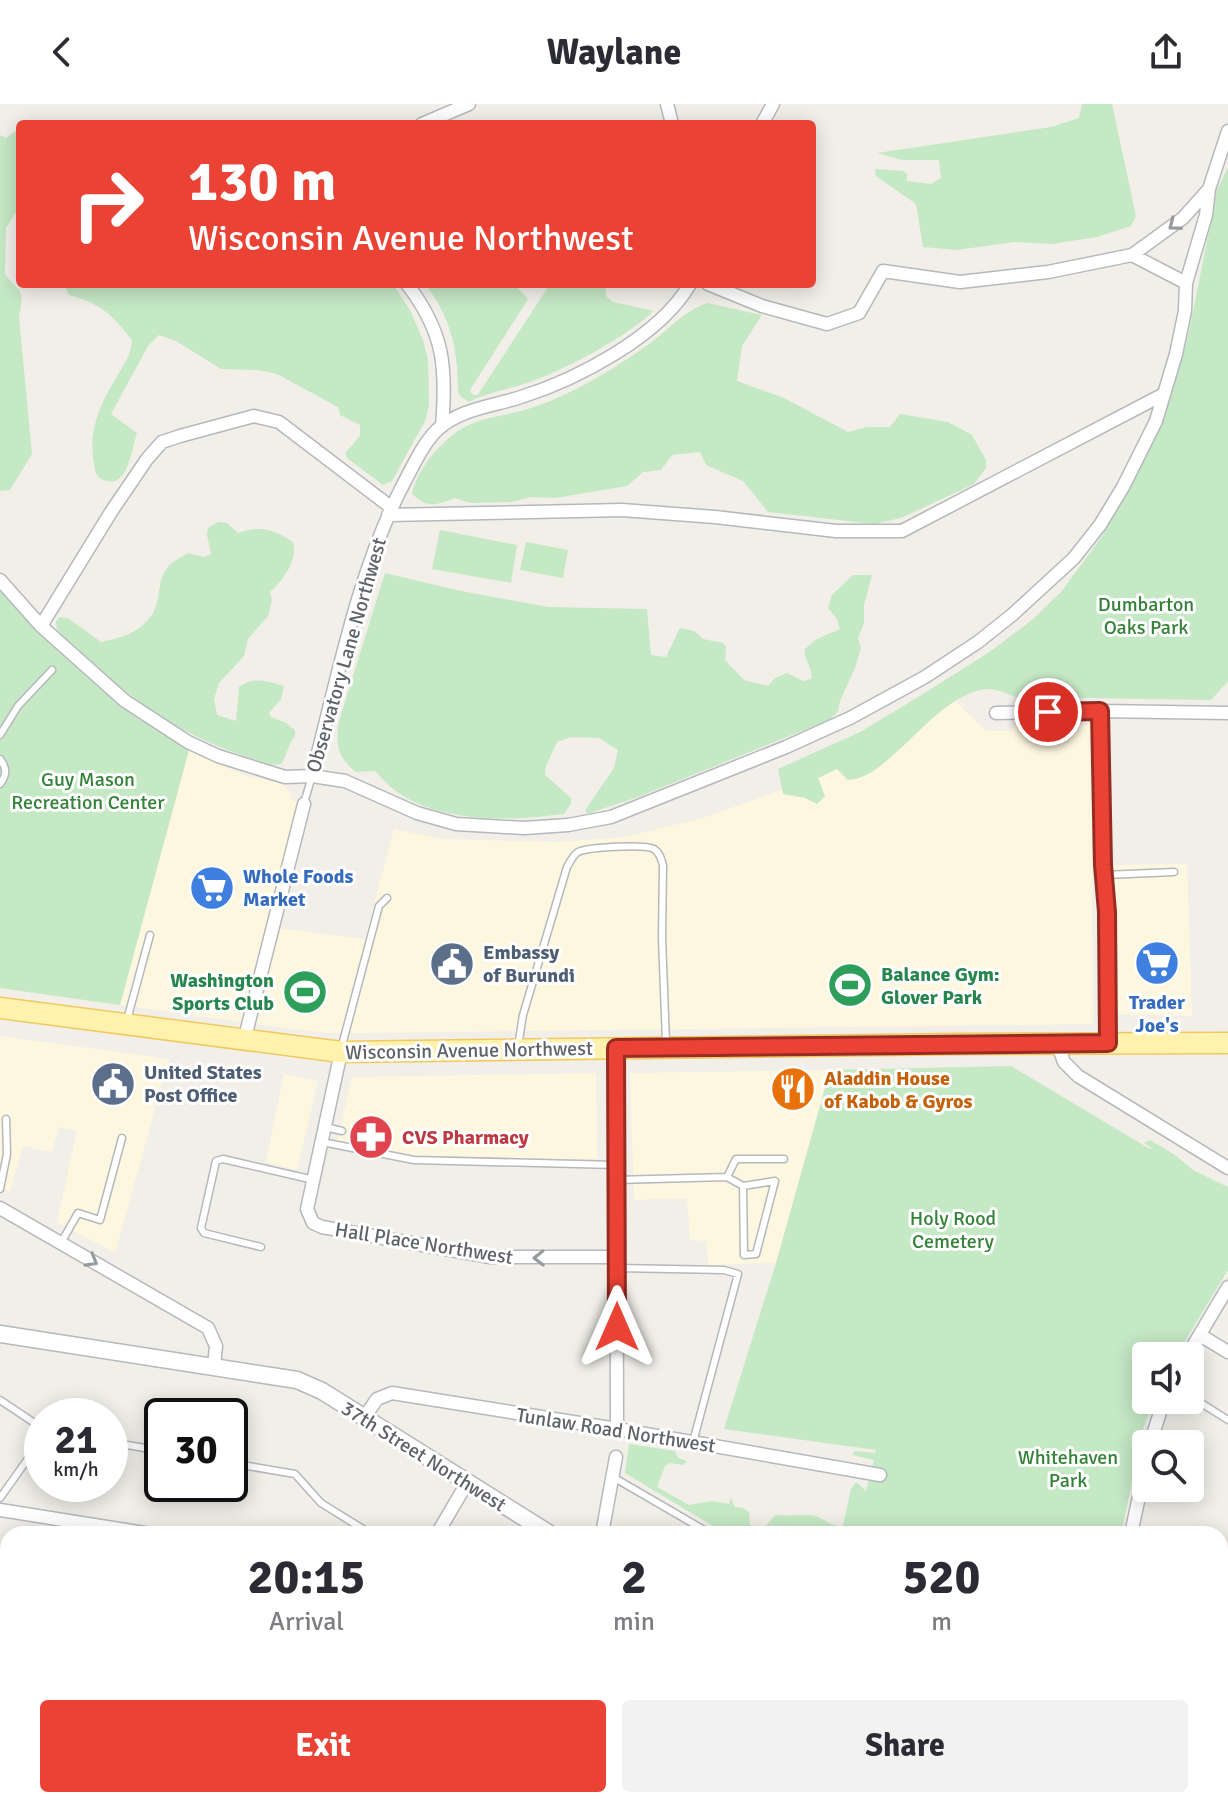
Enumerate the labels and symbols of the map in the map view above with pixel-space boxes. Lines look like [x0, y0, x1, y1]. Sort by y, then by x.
one-way arrow [1168, 215, 1182, 229]
street label: Observatory Lane Northwest [301, 535, 392, 775]
park label: Dumbarton Oaks Park [1098, 592, 1194, 640]
pin [1014, 678, 1082, 746]
park label: Guy Mason Recreation Center [11, 767, 165, 815]
supermarket icon: Whole Foods Market [188, 864, 236, 912]
place label: Whole Foods Market [243, 864, 353, 912]
supermarket icon: Trader Joe's [1133, 939, 1181, 987]
public building icon: Embassy of Burundi [428, 940, 476, 988]
place label: Embassy of Burundi [483, 940, 575, 988]
sports icon: Balance Gym: Glover Park [826, 961, 874, 1009]
place label: Balance Gym: Glover Park [881, 962, 1000, 1010]
place label: Washington Sports Club [170, 968, 274, 1016]
sports icon: Washington Sports Club [281, 968, 329, 1016]
place label: Trader Joe's [1129, 990, 1185, 1038]
street label: Wisconsin Avenue Northwest [345, 1036, 593, 1065]
public building icon: United States Post Office [89, 1060, 137, 1108]
place label: United States Post Office [144, 1060, 262, 1108]
restaurant icon: Aladdin House of Kabob & Gyros [769, 1065, 817, 1113]
place label: Aladdin House of Kabob & Gyros [824, 1066, 972, 1114]
pharmacy icon: CVS Pharmacy [347, 1113, 395, 1161]
place label: CVS Pharmacy [402, 1125, 529, 1150]
park label: Holy Rood Cemetery [910, 1206, 996, 1254]
street label: Hall Place Northwest [333, 1217, 515, 1270]
one-way arrow [532, 1249, 545, 1267]
one-way arrow [83, 1251, 98, 1267]
position arrow [575, 1285, 659, 1369]
street label: 37th Street Northwest [337, 1396, 511, 1517]
speed limit sign: 30 [144, 1398, 248, 1502]
street label: Tunlaw Road Northwest [515, 1402, 717, 1459]
park label: Whitehaven Park [1018, 1445, 1118, 1493]

